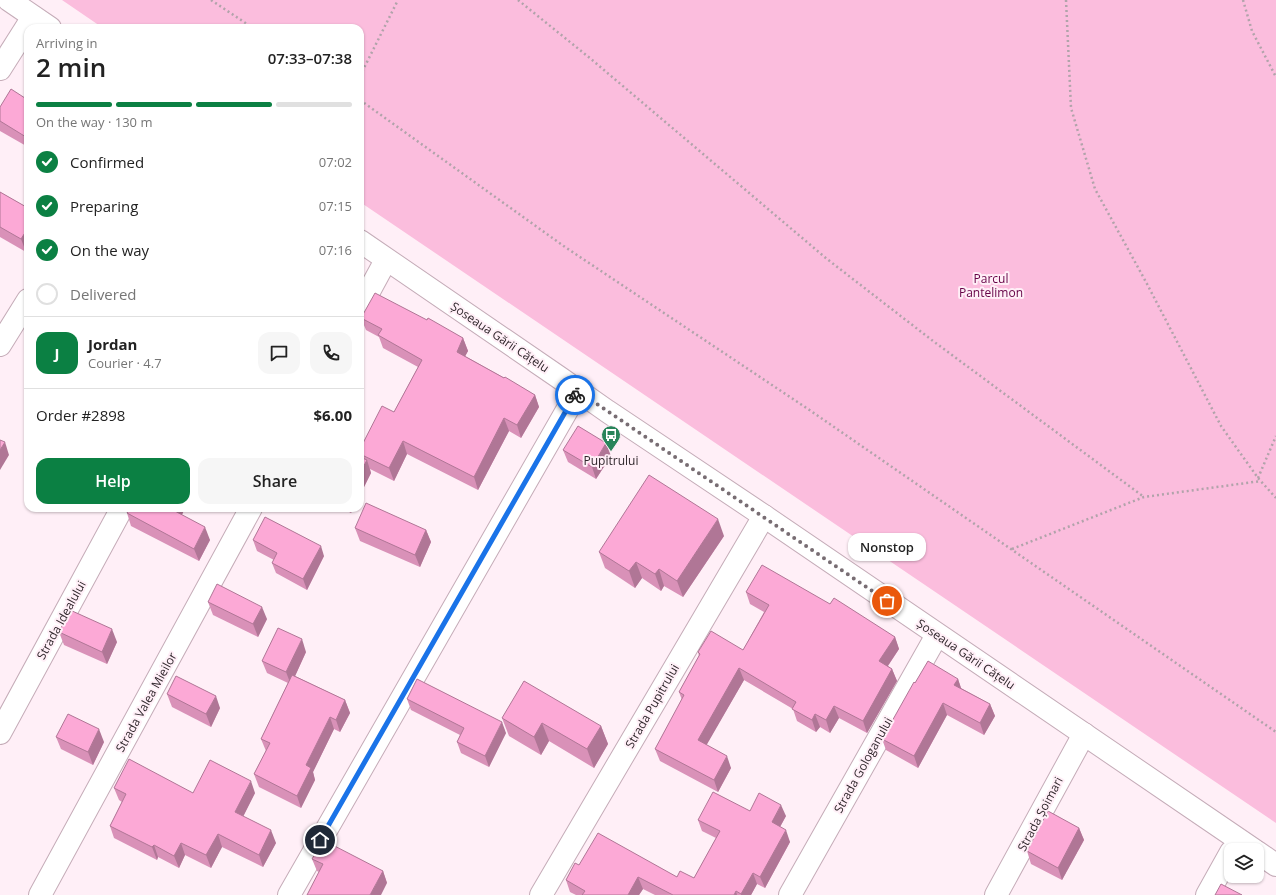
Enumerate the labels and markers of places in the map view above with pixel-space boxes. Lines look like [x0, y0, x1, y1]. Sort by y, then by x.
bus stop icon: Pupitrului [600, 424, 622, 452]
place label: Pupitrului [584, 452, 638, 469]
callout: Nonstop [848, 533, 926, 561]
pin [870, 584, 904, 618]
pin [303, 823, 337, 857]

